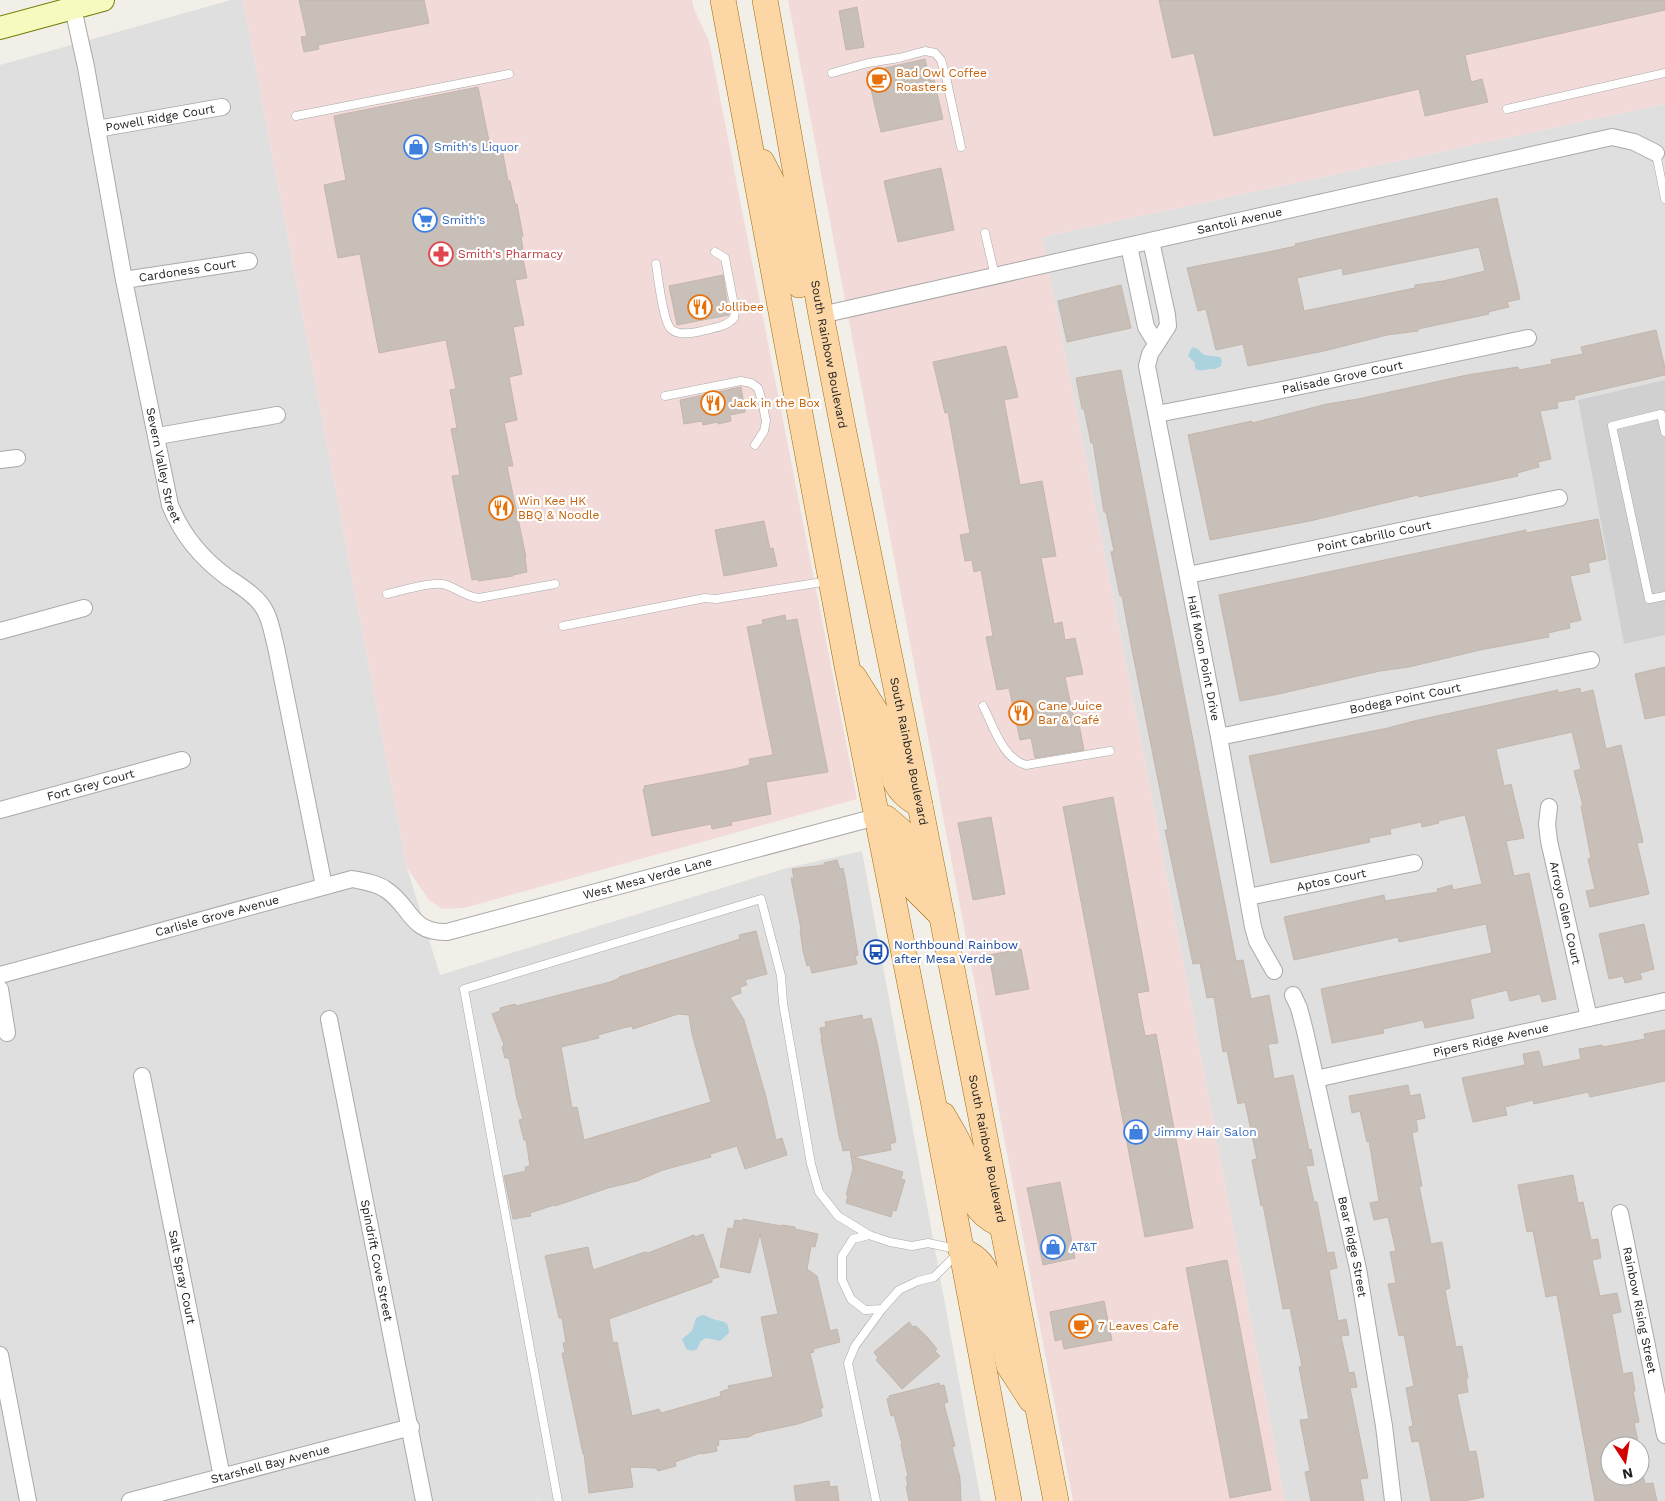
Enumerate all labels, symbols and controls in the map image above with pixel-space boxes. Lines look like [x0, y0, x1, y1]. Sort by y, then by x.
place label: Bad Owl Coffee Roasters [896, 66, 987, 94]
cafe icon: Bad Owl Coffee Roasters [866, 67, 892, 93]
street label: Powell Ridge Court [104, 101, 216, 134]
shop icon: Smith's Liquor [403, 134, 429, 160]
place label: Smith's Liquor [434, 140, 519, 154]
street label: Santoli Avenue [1196, 204, 1284, 237]
supermarket icon: Smith's [412, 207, 438, 233]
place label: Smith's [442, 213, 485, 227]
pharmacy icon: Smith's Pharmacy [428, 241, 454, 267]
place label: Smith's Pharmacy [458, 247, 564, 261]
street label: Cardoness Court [138, 256, 237, 285]
street label: South Rainbow Boulevard [808, 279, 850, 430]
restaurant icon: Jollibee [687, 294, 713, 320]
place label: Jollibee [718, 300, 764, 314]
street label: Palisade Grove Court [1281, 358, 1404, 397]
restaurant icon: Jack in the Box [700, 390, 726, 416]
place label: Jack in the Box [730, 396, 820, 410]
street label: Severn Valley Street [143, 406, 184, 525]
place label: Win Kee HK BBQ & Noodle [518, 494, 600, 522]
restaurant icon: Win Kee HK BBQ & Noodle [488, 495, 514, 521]
street label: Point Cabrillo Court [1316, 518, 1432, 555]
street label: Half Moon Point Drive [1185, 594, 1223, 722]
street label: South Rainbow Boulevard [887, 676, 931, 827]
street label: Bodega Point Court [1348, 680, 1462, 717]
place label: Cane Juice Bar & Café [1038, 699, 1102, 727]
restaurant icon: Cane Juice Bar & Café [1008, 700, 1034, 726]
street label: Fort Grey Court [45, 766, 136, 804]
street label: West Mesa Verde Lane [582, 854, 714, 902]
street label: Arroyo Glen Court [1547, 860, 1584, 966]
street label: Aptos Court [1295, 866, 1367, 894]
street label: Carlisle Grove Avenue [154, 892, 281, 939]
place label: Northbound Rainbow after Mesa Verde [894, 938, 1018, 966]
bus stop icon: Northbound Rainbow after Mesa Verde [863, 939, 889, 965]
street label: Pipers Ridge Avenue [1431, 1020, 1550, 1060]
street label: South Rainbow Boulevard [966, 1073, 1008, 1224]
shop icon: Jimmy Hair Salon [1123, 1119, 1149, 1145]
place label: Jimmy Hair Salon [1154, 1125, 1257, 1139]
street label: Bear Ridge Street [1335, 1195, 1370, 1298]
street label: Spindrift Cove Street [358, 1198, 395, 1322]
street label: Salt Spray Court [166, 1229, 198, 1325]
shop icon: AT&T [1040, 1234, 1066, 1260]
place label: AT&T [1070, 1240, 1097, 1254]
street label: Rainbow Rising Street [1620, 1246, 1659, 1374]
cafe icon: 7 Leaves Cafe [1068, 1313, 1094, 1339]
place label: 7 Leaves Cafe [1098, 1319, 1179, 1333]
north arrow [1600, 1436, 1650, 1486]
street label: Starshell Bay Avenue [209, 1442, 331, 1486]
text: N [1621, 1465, 1634, 1483]

